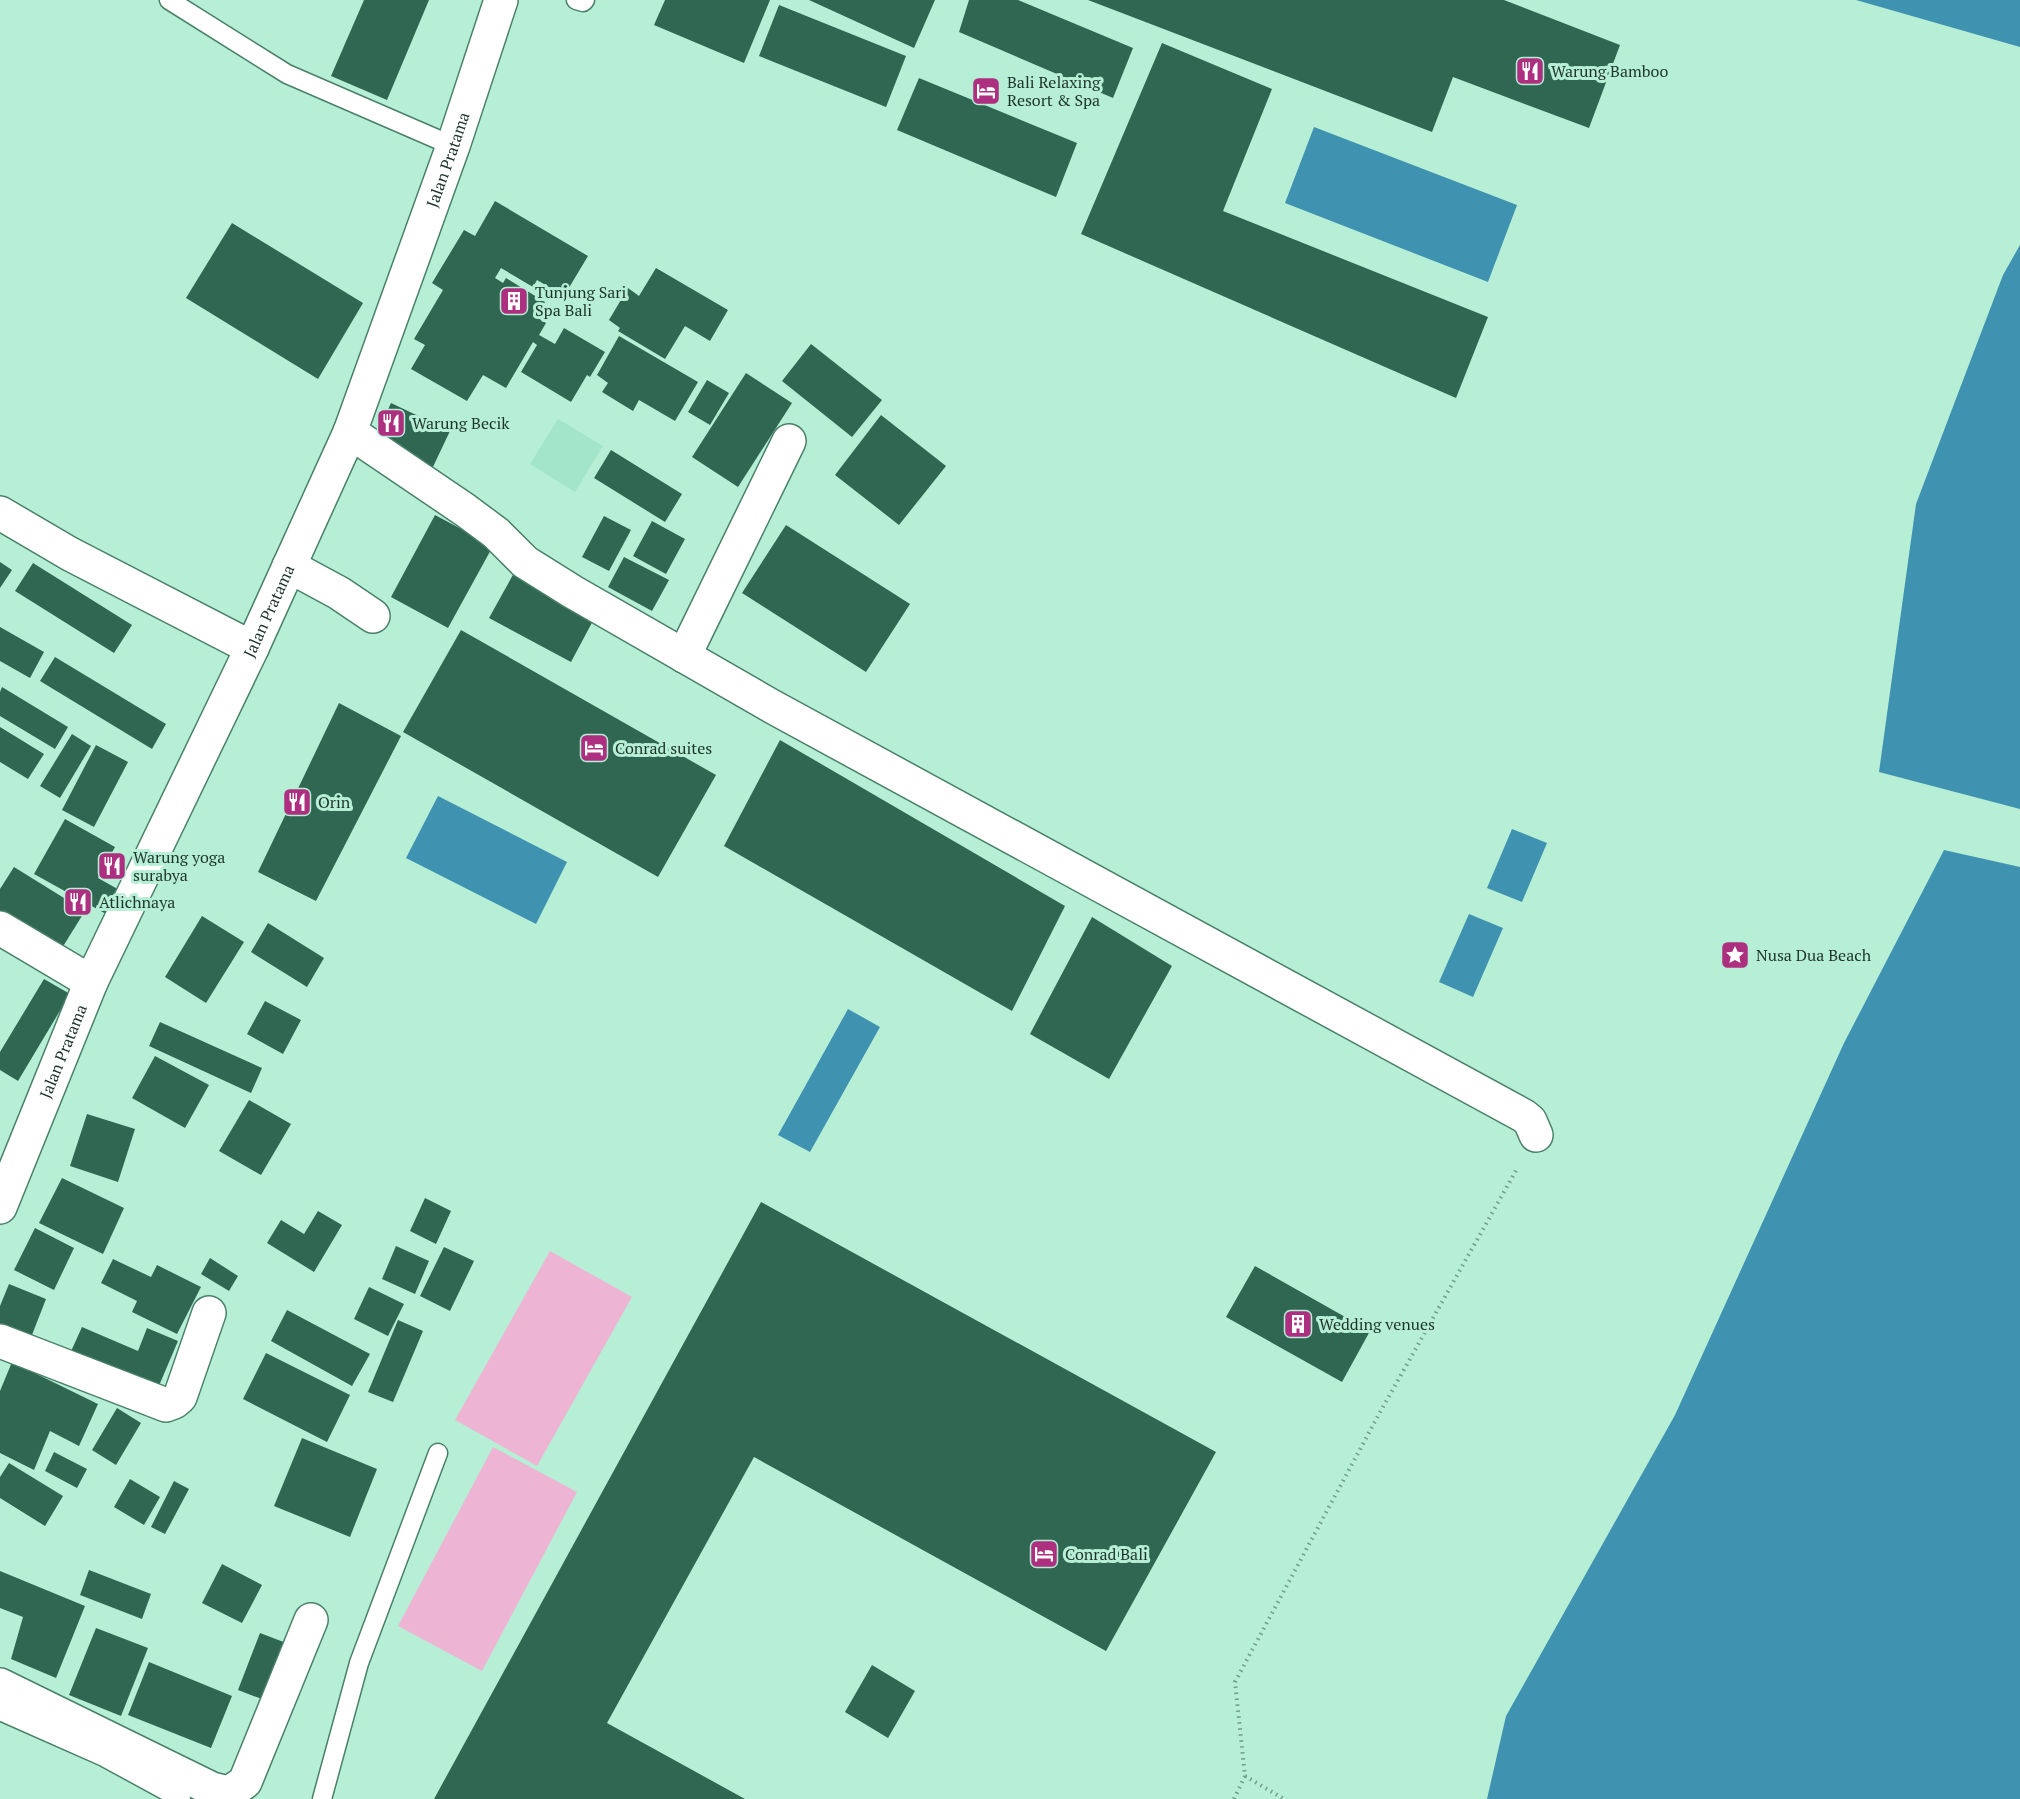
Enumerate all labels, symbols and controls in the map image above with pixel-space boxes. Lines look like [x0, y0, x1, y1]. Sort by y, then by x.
restaurant icon: Warung Bamboo [1514, 55, 1546, 87]
place label: Warung Bamboo [1551, 60, 1668, 82]
place label: Bali Relaxing Resort & Spa [1007, 71, 1101, 111]
hotel icon: Bali Relaxing Resort & Spa [970, 75, 1002, 107]
street label: Jalan Pratama [421, 109, 474, 210]
place label: Tunjung Sari Spa Bali [535, 281, 627, 321]
building icon: Tunjung Sari Spa Bali [498, 285, 530, 317]
restaurant icon: Warung Becik [375, 407, 407, 439]
place label: Warung Becik [412, 412, 510, 434]
street label: Jalan Pratama [238, 561, 299, 661]
hotel icon: Conrad suites [578, 732, 610, 764]
place label: Conrad suites [615, 737, 712, 759]
restaurant icon: Orin [281, 786, 313, 818]
place label: Orin [318, 791, 351, 813]
place label: Warung yoga surabya [133, 846, 225, 886]
restaurant icon: Warung yoga surabya [96, 850, 128, 882]
restaurant icon: Atlichnaya [62, 886, 94, 918]
place label: Atlichnaya [99, 891, 175, 913]
place icon: Nusa Dua Beach [1719, 939, 1751, 971]
place label: Nusa Dua Beach [1756, 944, 1872, 966]
street label: Jalan Pratama [34, 1001, 92, 1102]
building icon: Wedding venues [1282, 1308, 1314, 1340]
place label: Wedding venues [1319, 1313, 1435, 1335]
hotel icon: Conrad Bali [1028, 1538, 1060, 1570]
place label: Conrad Bali [1065, 1543, 1148, 1565]

